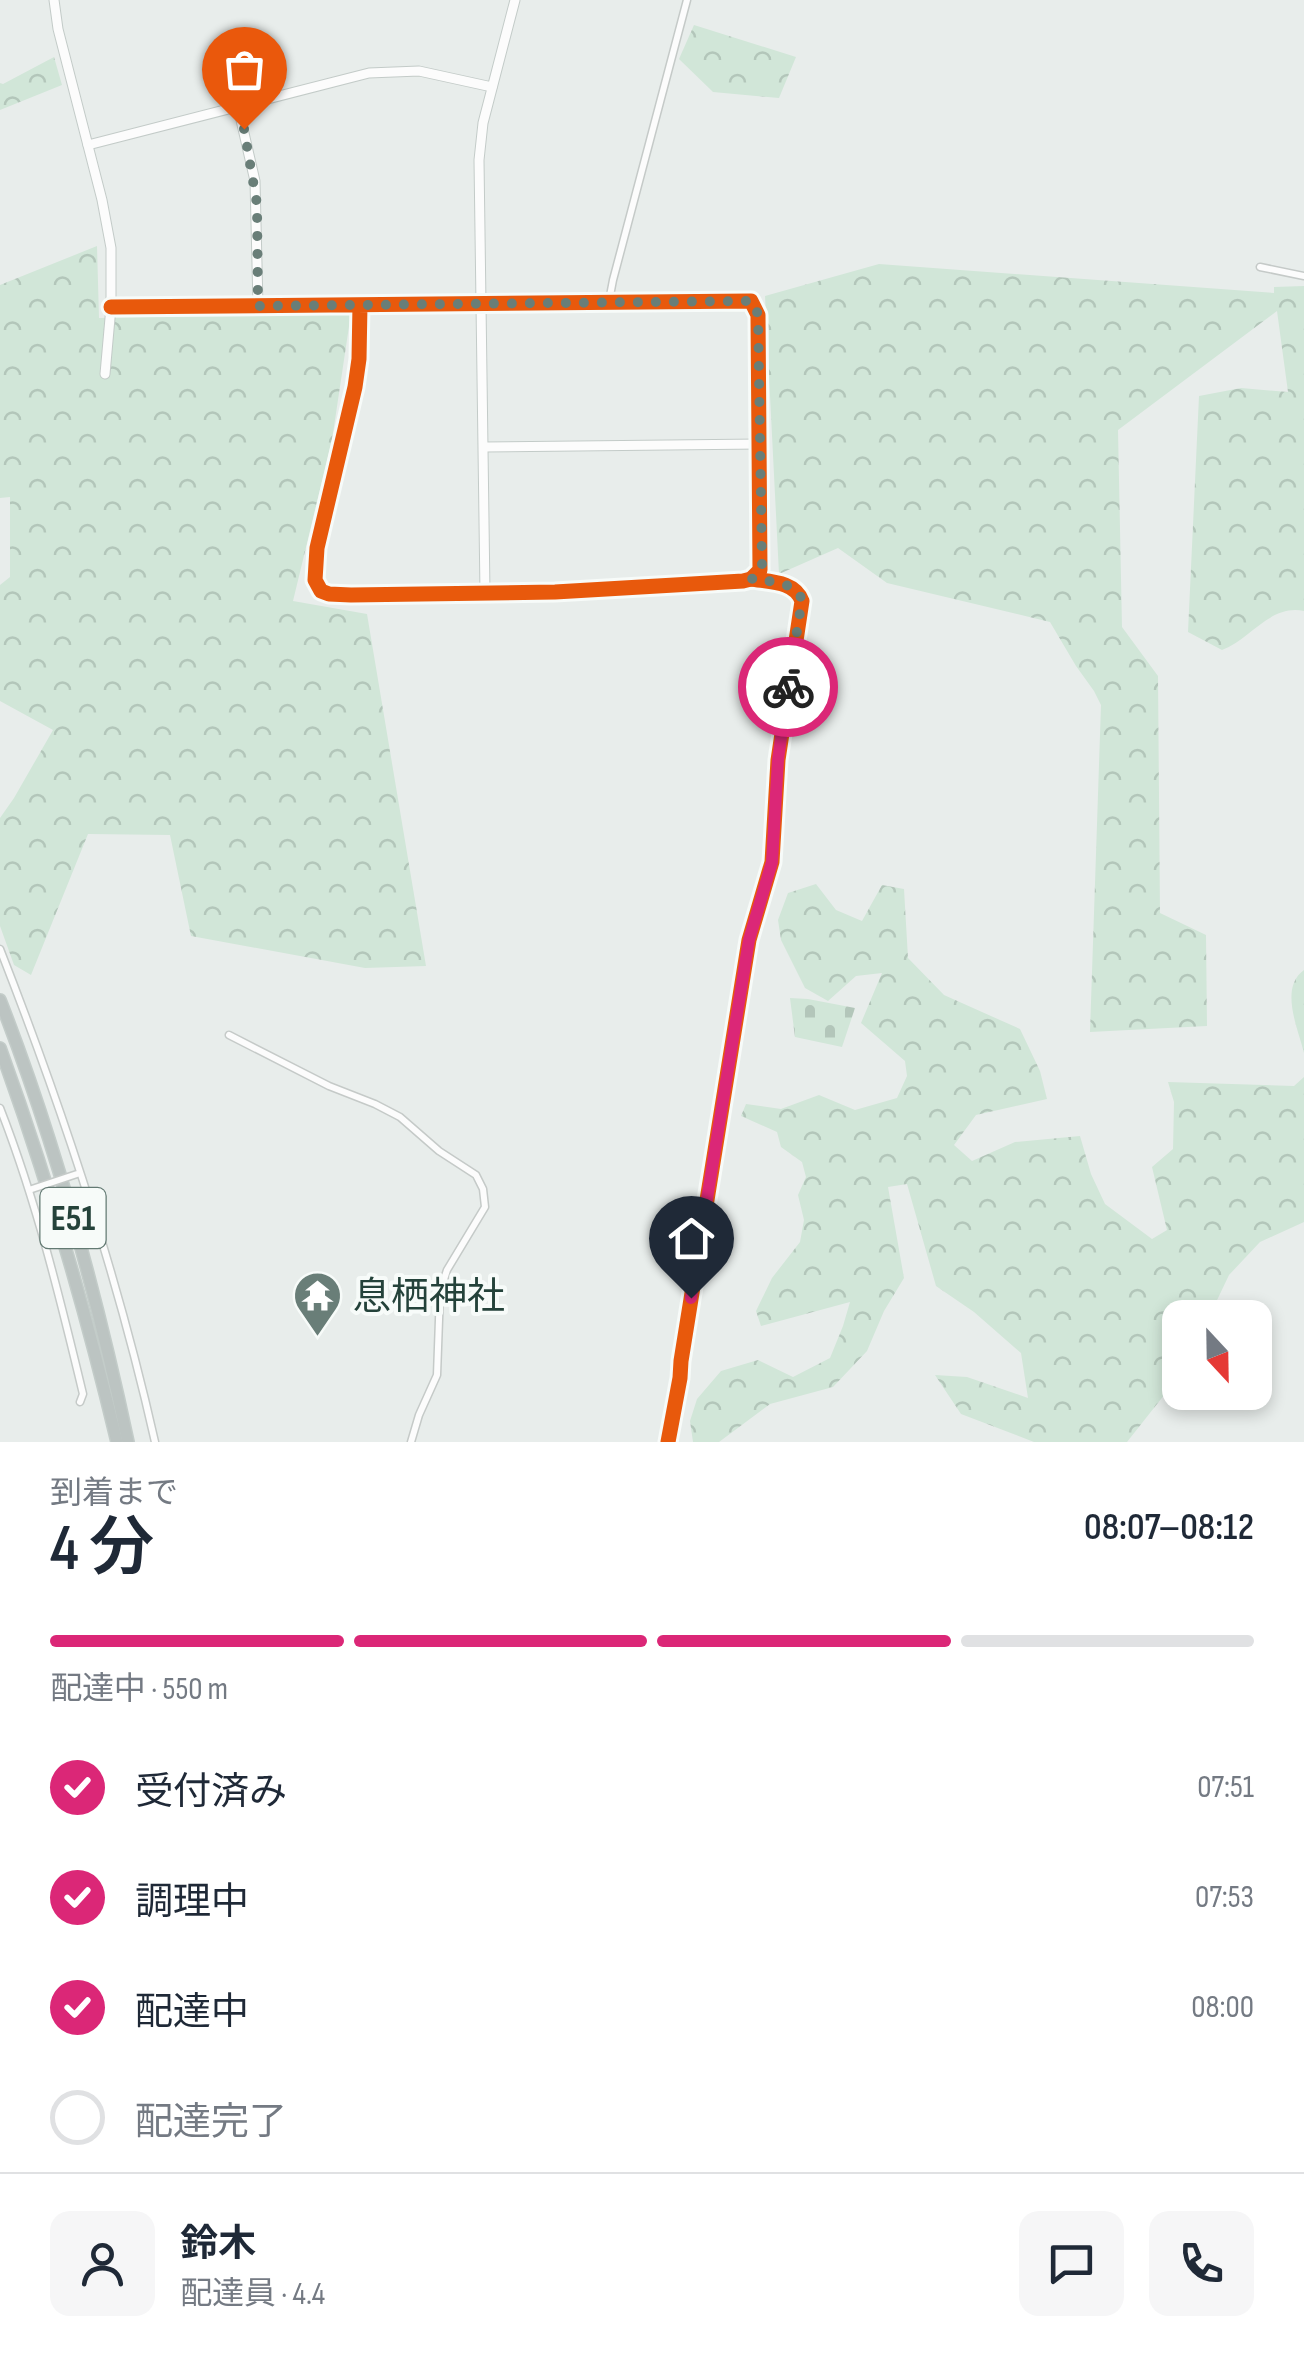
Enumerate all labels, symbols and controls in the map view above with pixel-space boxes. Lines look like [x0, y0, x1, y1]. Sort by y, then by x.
pin [202, 27, 287, 130]
icon: bag [217, 42, 272, 97]
courier [738, 637, 838, 737]
icon: bike [761, 660, 816, 715]
road number: E51 [40, 1188, 106, 1248]
pin [649, 1196, 734, 1299]
icon: home [664, 1211, 719, 1266]
temple icon: 息栖神社 [292, 1270, 344, 1338]
place label: 息栖神社 [353, 1275, 505, 1320]
north arrow [1162, 1300, 1272, 1410]
map controls [1162, 1300, 1272, 1410]
text: 到着まで [50, 1474, 178, 1513]
text: 08:07–08:12 [1084, 1505, 1254, 1550]
text: 4 分 [50, 1511, 154, 1589]
text: 配達中 · 550 m [50, 1670, 228, 1709]
icon: check [50, 1760, 105, 1815]
text: 07:51 [1197, 1768, 1254, 1807]
text: 受付済み [135, 1770, 287, 1815]
icon: check [50, 1870, 105, 1925]
text: 07:53 [1195, 1878, 1254, 1917]
text: 調理中 [135, 1880, 249, 1925]
icon: check [50, 1980, 105, 2035]
text: 08:00 [1191, 1988, 1254, 2027]
text: 配達中 [135, 1990, 249, 2035]
text: 配達完了 [135, 2100, 287, 2145]
button: person [50, 2211, 155, 2316]
button: chat [1019, 2211, 1124, 2316]
button: phone [1149, 2211, 1254, 2316]
text: 鈴木 [180, 2222, 256, 2267]
text: 配達員 · 4.4 [180, 2275, 325, 2314]

